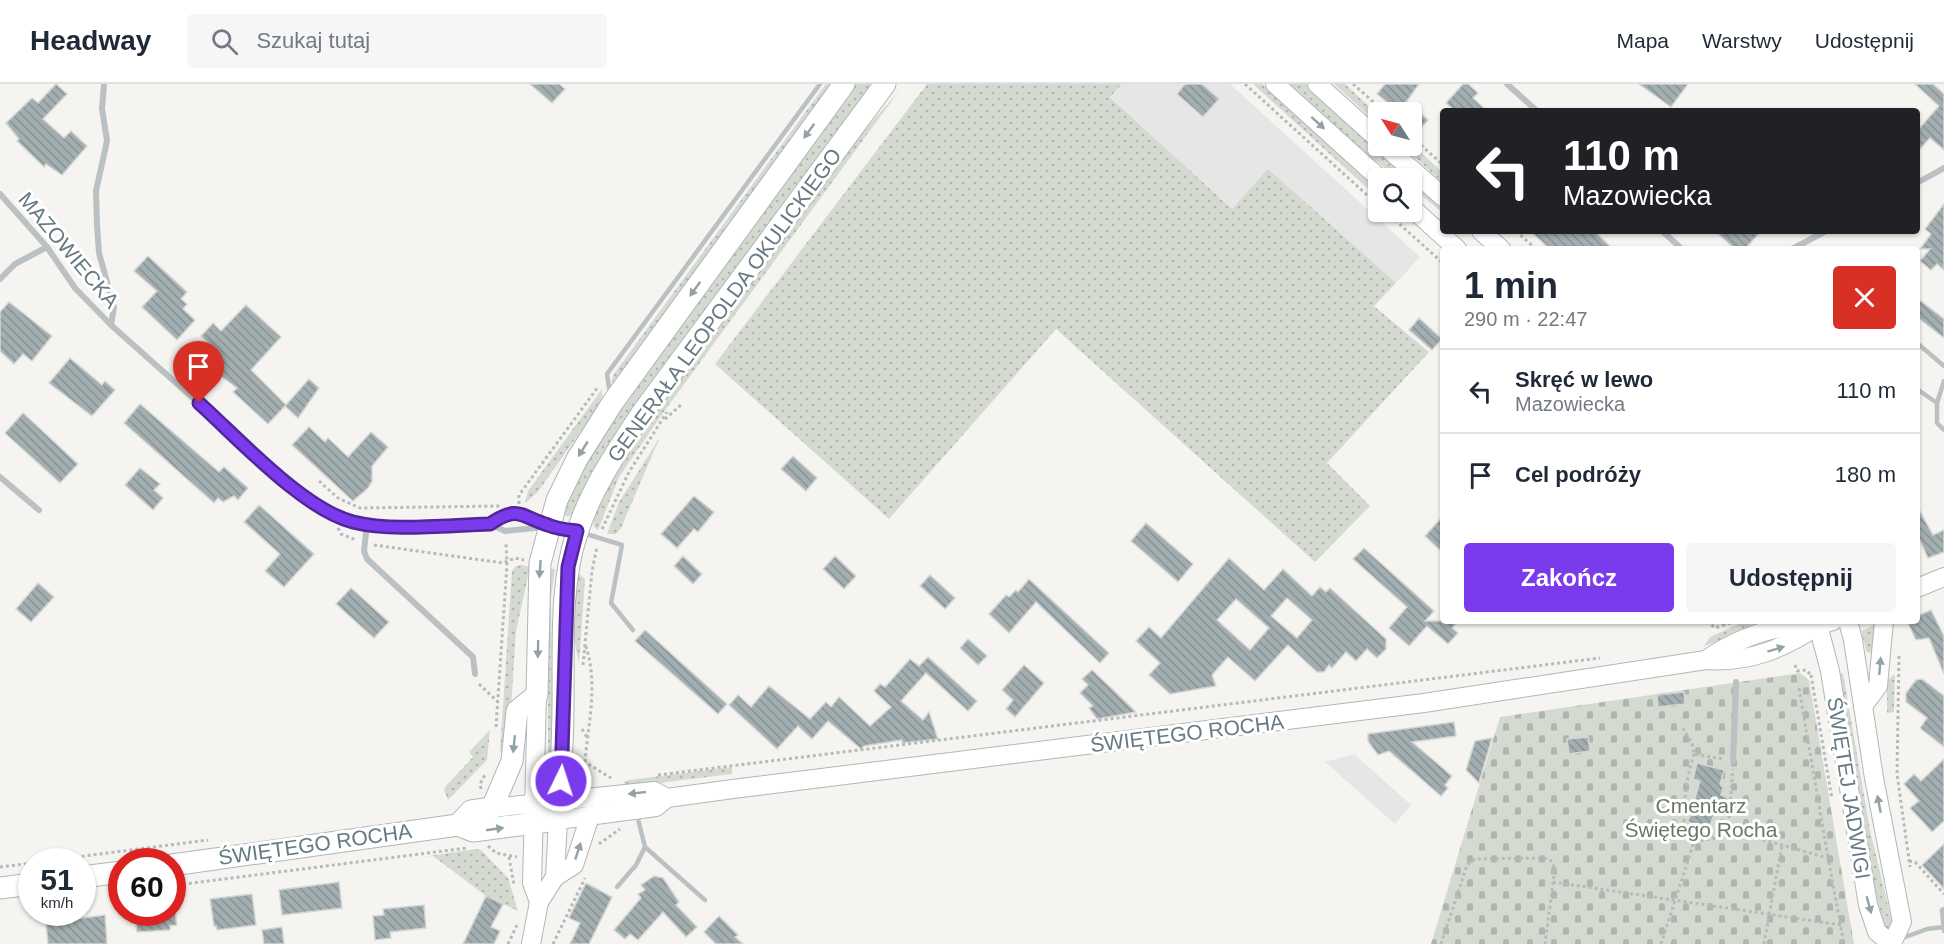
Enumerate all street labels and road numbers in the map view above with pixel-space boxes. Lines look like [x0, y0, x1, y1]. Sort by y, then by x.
street label: GENERAŁA LEOPOLDA OKULICKIEGO [603, 144, 845, 466]
street label: MAZOWIECKA [14, 188, 124, 312]
street label: ŚWIĘTEJ JADWIGI [1823, 695, 1875, 881]
street label: ŚWIĘTEGO ROCHA [1089, 710, 1285, 756]
street label: ŚWIĘTEGO ROCHA [217, 819, 413, 869]

